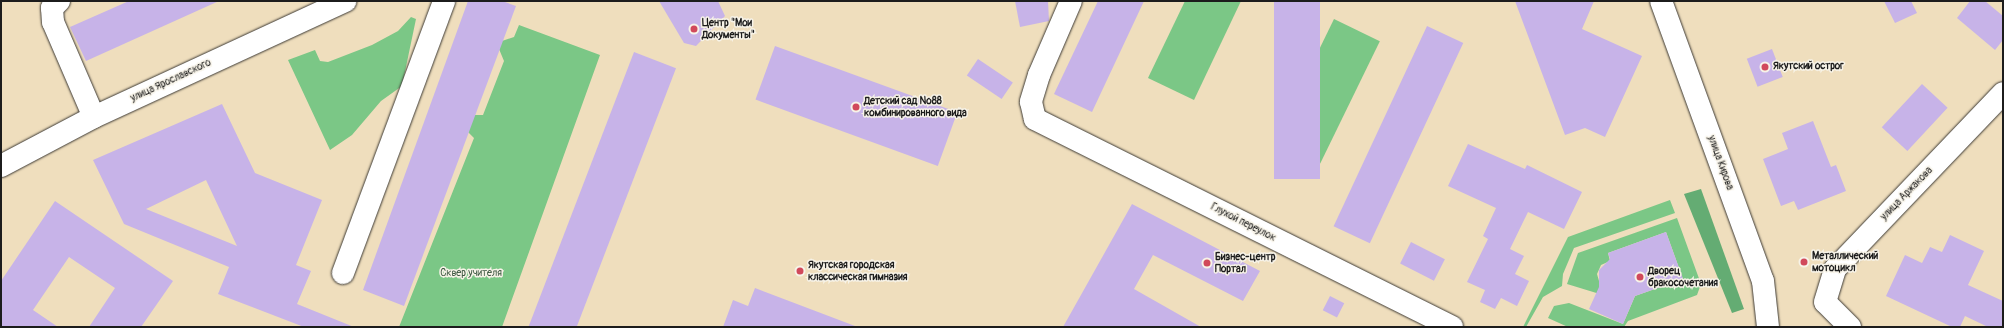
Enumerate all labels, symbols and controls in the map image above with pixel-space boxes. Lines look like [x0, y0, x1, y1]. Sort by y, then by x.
place label: Центр "Мои Документы" [702, 17, 755, 40]
marker: Центр "Мои Документы" [689, 24, 699, 34]
street label: улица Ярославского [129, 57, 213, 105]
place label: Якутский острог [1773, 61, 1844, 73]
marker: Якутский острог [1760, 62, 1770, 72]
place label: Детский сад №88 комбинированного вида [864, 95, 967, 118]
marker: Детский сад №88 комбинированного вида [851, 102, 861, 112]
street label: улица Кирова [1705, 134, 1735, 192]
street label: улица Аржакова [1879, 165, 1935, 223]
street label: Глухой переулок [1208, 201, 1278, 245]
place label: Металлический мотоцикл [1812, 250, 1878, 274]
place label: Бизнес-центр Портал [1215, 251, 1275, 274]
marker: Металлический мотоцикл [1799, 257, 1809, 267]
marker: Бизнес-центр Портал [1202, 258, 1212, 268]
place label: Якутская городская классическая гимназия [808, 259, 907, 282]
place label: Дворец бракосочетания [1648, 265, 1718, 288]
marker: Якутская городская классическая гимназия [795, 266, 805, 276]
park label: Сквер учителя [440, 268, 502, 280]
marker: Дворец бракосочетания [1635, 272, 1645, 282]

